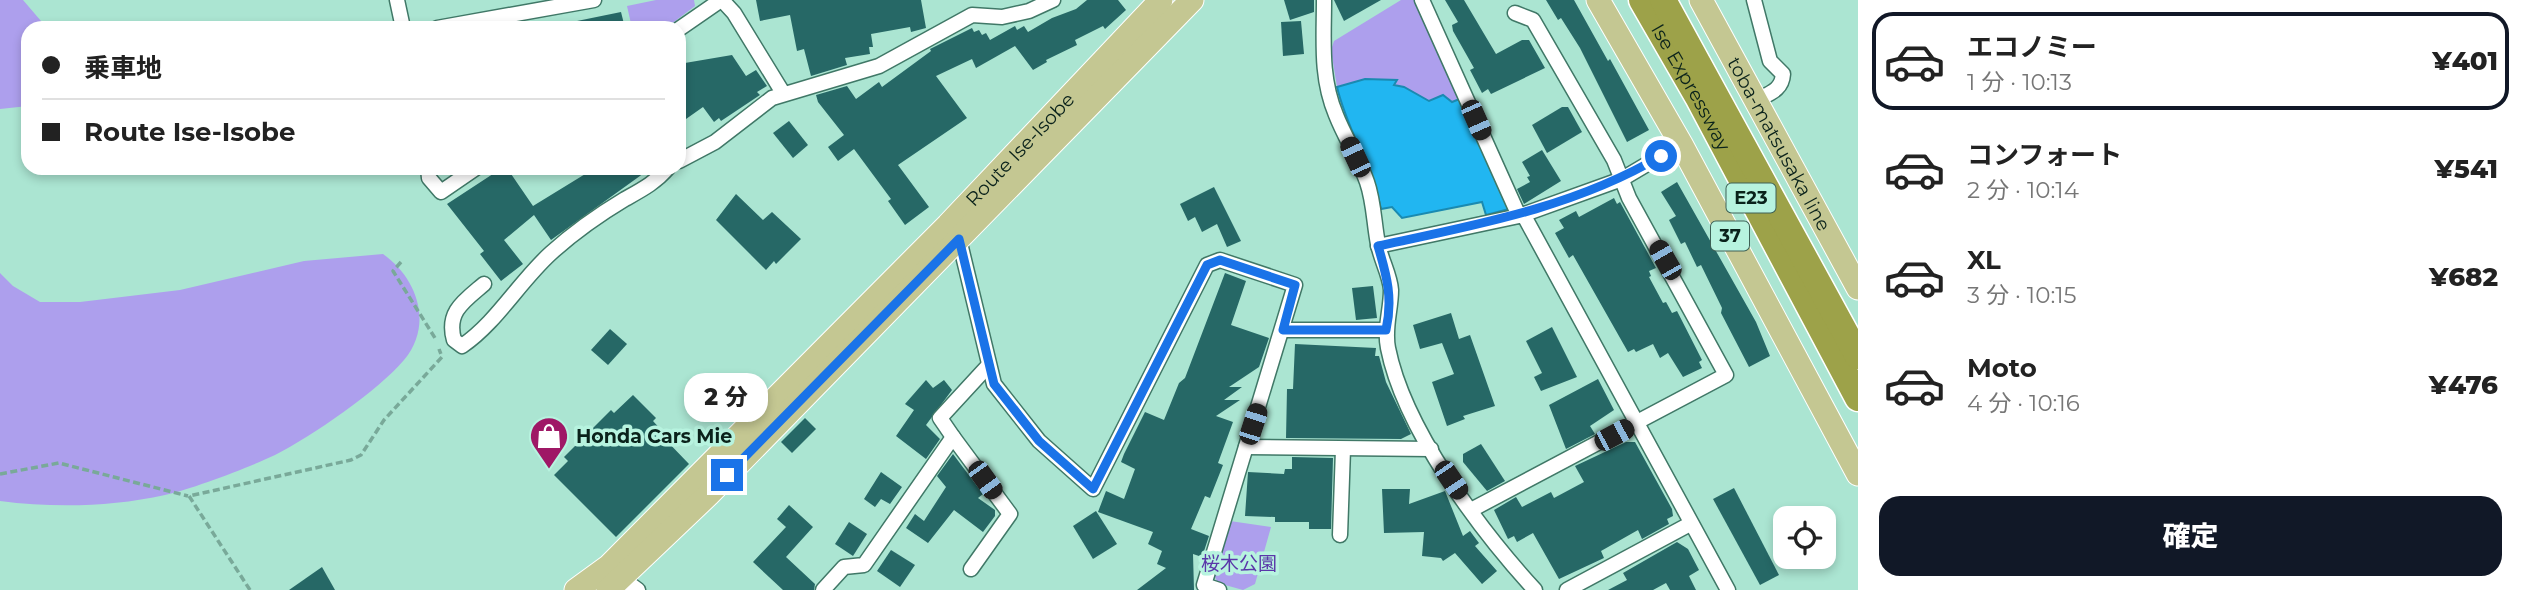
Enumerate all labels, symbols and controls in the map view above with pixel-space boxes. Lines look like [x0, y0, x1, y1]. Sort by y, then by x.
street label: Ise Expressway [1646, 20, 1736, 155]
icon: car [1883, 30, 1946, 93]
text: エコノミー [1967, 31, 2097, 63]
text: ¥401 [2432, 45, 2498, 77]
text: 乗車地 [84, 52, 162, 84]
street label: toba-matsusaka line [1722, 53, 1836, 235]
text: 1 分 · 10:13 [1967, 68, 2072, 96]
street label: Route Ise-Isobe [961, 88, 1079, 211]
car [1458, 97, 1495, 143]
text: Route Ise-Isobe [84, 116, 295, 148]
car [1337, 134, 1374, 180]
icon: car [1883, 138, 1946, 201]
text: コンフォート [1967, 139, 2122, 171]
route start [1645, 140, 1677, 172]
text: ¥541 [2435, 153, 2498, 185]
text: 2 分 · 10:14 [1967, 176, 2079, 204]
road number: E23 [1726, 183, 1776, 212]
road number: 37 [1711, 222, 1749, 250]
car [1646, 237, 1685, 283]
text: XL [1967, 244, 2001, 276]
icon: car [1883, 246, 1946, 309]
text: ¥682 [2429, 261, 2498, 293]
text: 3 分 · 10:15 [1967, 281, 2077, 309]
text: Moto [1967, 352, 2037, 384]
icon: car [1883, 354, 1946, 417]
text: ¥476 [2429, 369, 2498, 401]
callout: 2 分 [685, 374, 769, 422]
text: 2 分 [704, 383, 748, 411]
text: 4 分 · 10:16 [1967, 389, 2080, 417]
car [1237, 401, 1270, 447]
shop icon: Honda Cars Mie [528, 415, 570, 470]
car [1591, 416, 1638, 454]
place label: Honda Cars Mie [576, 425, 732, 448]
car [965, 457, 1006, 503]
car [1431, 457, 1472, 503]
route end [711, 459, 743, 491]
button: 確定 [1879, 496, 2502, 576]
map controls [1773, 506, 1836, 569]
button: locate [1773, 506, 1836, 569]
park label: 桜木公園 [1201, 552, 1277, 575]

